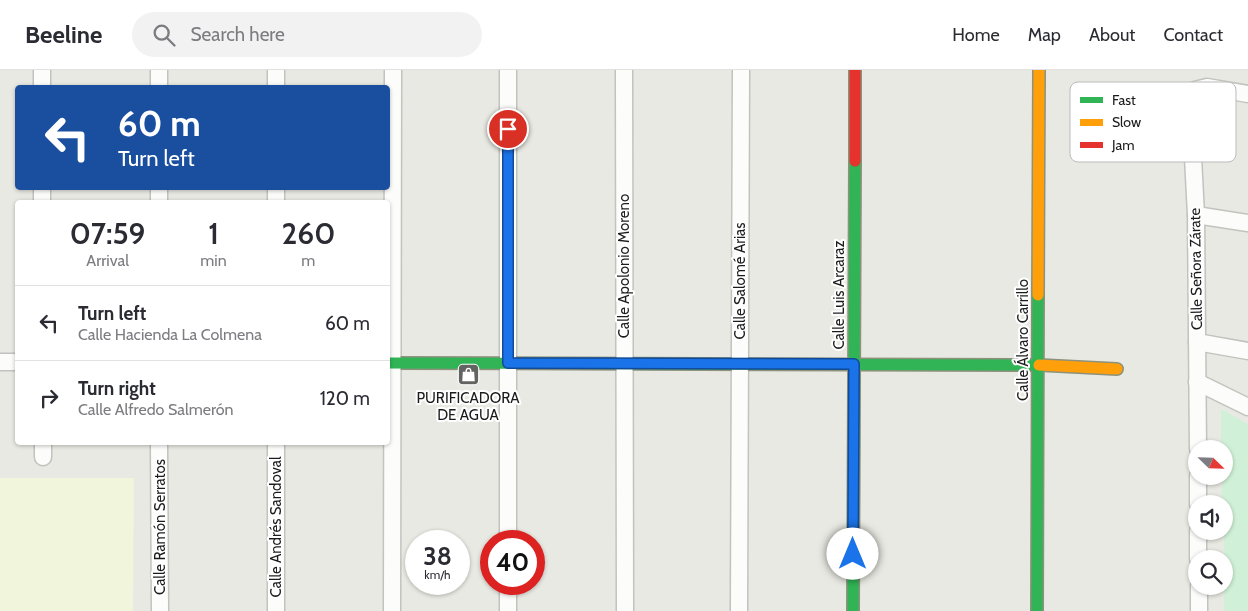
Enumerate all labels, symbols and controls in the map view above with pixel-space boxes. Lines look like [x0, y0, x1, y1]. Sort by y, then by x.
search box [132, 12, 482, 57]
text: Beeline [25, 20, 102, 49]
icon: search [150, 21, 178, 49]
text: Search here [190, 23, 285, 46]
text: Home [952, 24, 1000, 46]
text: Map [1028, 24, 1061, 46]
text: About [1089, 24, 1135, 46]
text: Contact [1163, 24, 1223, 46]
legend [1070, 82, 1236, 162]
text: Fast [1112, 91, 1136, 109]
text: 60 m [118, 102, 201, 145]
icon: left [35, 105, 100, 170]
pin [487, 108, 529, 150]
text: Slow [1112, 113, 1141, 131]
icon: arrive [494, 115, 522, 143]
text: Jam [1111, 136, 1134, 154]
text: Turn left [118, 145, 195, 172]
street label: Calle Apolonio Moreno [615, 194, 633, 338]
street label: Calle Señora Zárate [1186, 207, 1206, 330]
text: 07:59 [70, 215, 146, 252]
text: 1 [208, 215, 219, 252]
text: 260 [281, 215, 335, 252]
street label: Calle Salomé Arias [731, 223, 749, 339]
street label: Calle Luis Arcaraz [830, 240, 848, 350]
text: Arrival [86, 251, 129, 270]
text: min [200, 251, 227, 270]
text: m [301, 251, 315, 270]
street label: Calle Álvaro Carrillo [1013, 279, 1032, 401]
text: Turn left [78, 302, 146, 325]
icon: left [35, 309, 63, 337]
text: 60 m [325, 312, 370, 335]
text: Calle Hacienda La Colmena [78, 325, 262, 344]
shop icon: PURIFICADORA DE AGUA [456, 363, 480, 387]
text: Turn right [78, 377, 156, 400]
icon: right [35, 384, 63, 412]
text: 120 m [320, 387, 370, 410]
place label: PURIFICADORA DE AGUA [416, 389, 520, 424]
text: Calle Alfredo Salmerón [78, 400, 234, 419]
north arrow [1188, 440, 1232, 485]
map controls [1188, 440, 1233, 595]
street label: Calle Andrés Sandoval [267, 456, 285, 598]
street label: Calle Ramón Serratos [151, 459, 169, 595]
button: sound [1188, 495, 1233, 540]
position arrow [826, 527, 878, 579]
speed limit sign: 40 [480, 530, 545, 595]
text: 38 [423, 541, 452, 571]
button: search [1188, 550, 1233, 595]
text: km/h [424, 567, 451, 582]

